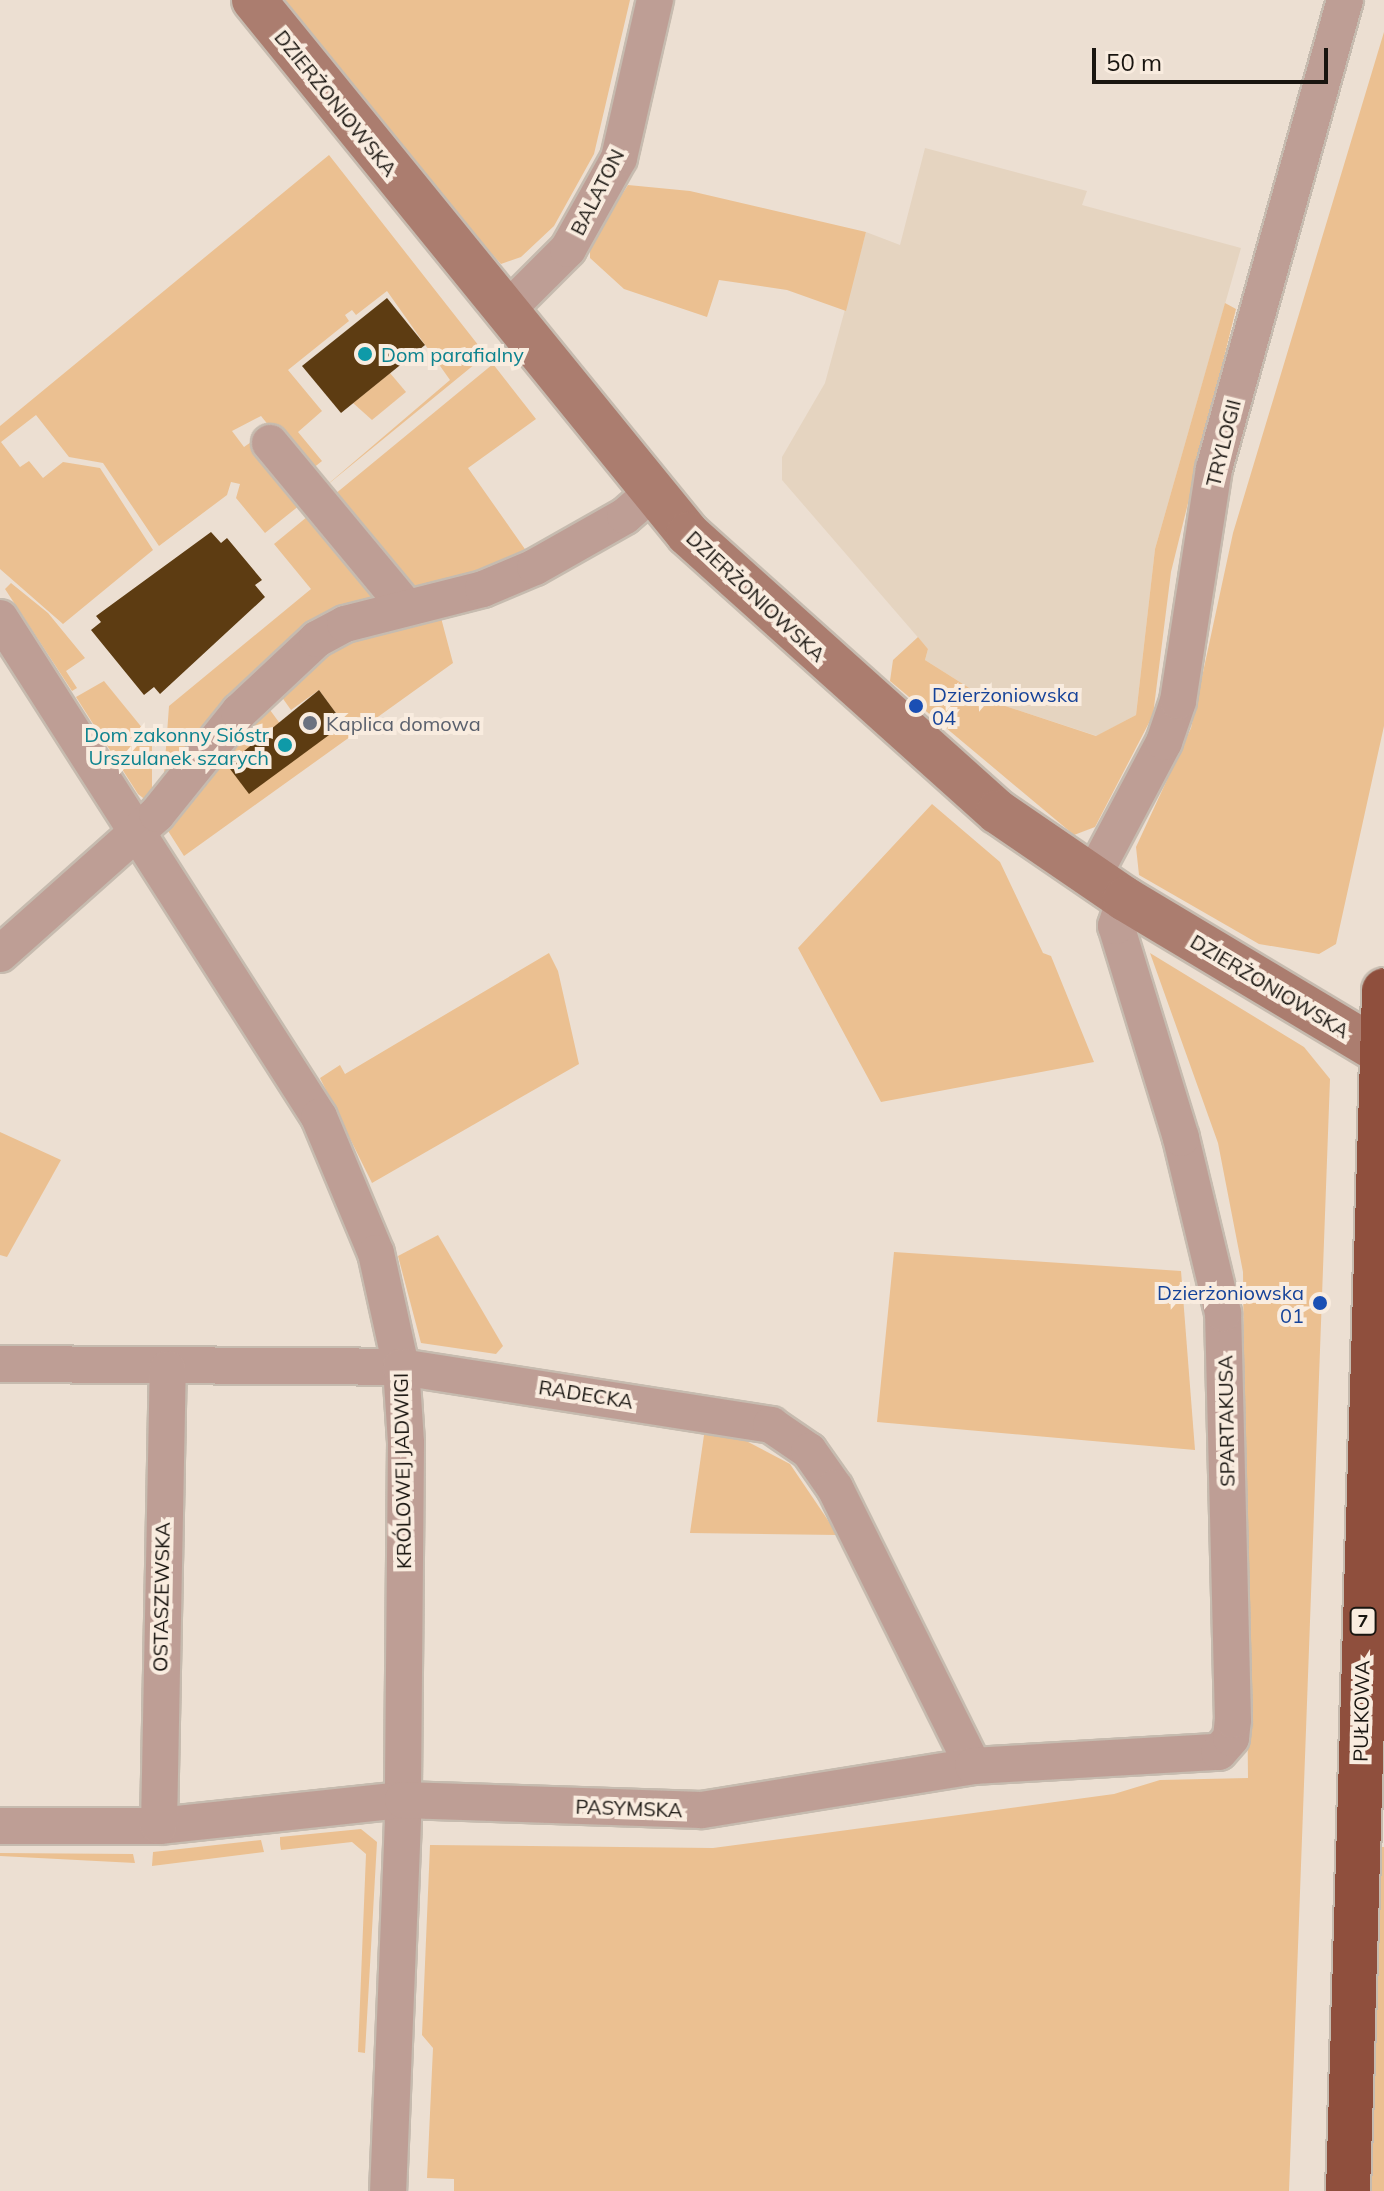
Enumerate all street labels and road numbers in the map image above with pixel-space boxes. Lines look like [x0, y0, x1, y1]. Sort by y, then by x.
street label: DZIERŻONIOWSKA [270, 25, 402, 181]
street label: BALATON [565, 145, 629, 239]
street label: TRYLOGII [1201, 397, 1245, 489]
street label: DZIERŻONIOWSKA [682, 526, 830, 666]
street label: DZIERŻONIOWSKA [1186, 929, 1354, 1043]
street label: SPARTAKUSA [1213, 1355, 1239, 1487]
street label: KRÓLOWEJ JADWIGI [388, 1373, 416, 1569]
street label: RADECKA [537, 1375, 635, 1413]
street label: OSTASZEWSKA [148, 1522, 174, 1672]
road number: 7 [1349, 1607, 1377, 1635]
street label: PUŁKOWA [1348, 1660, 1374, 1762]
street label: PASYMSKA [575, 1794, 683, 1822]

